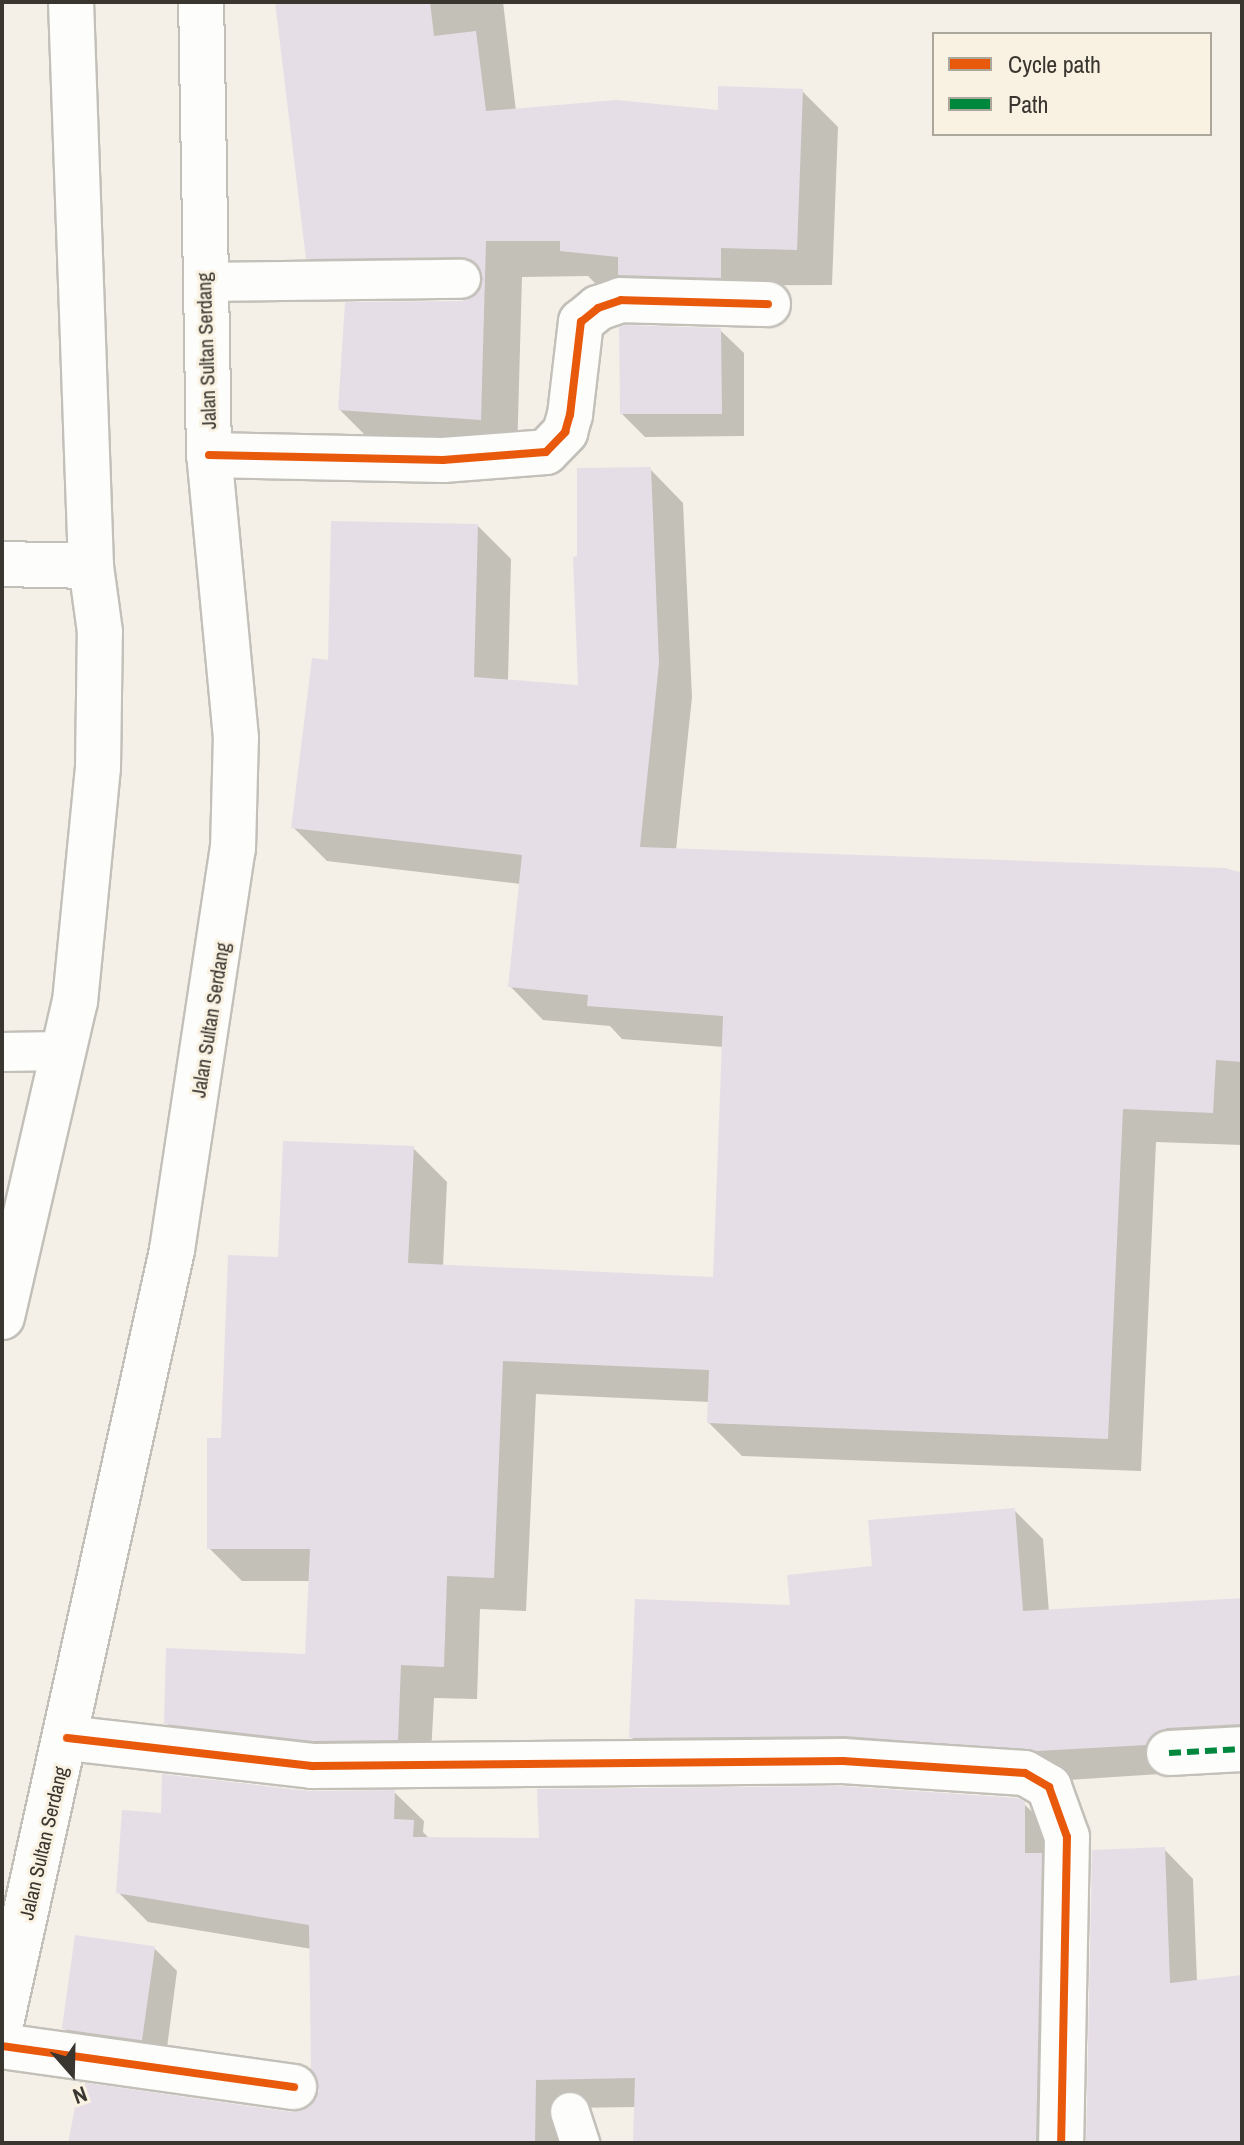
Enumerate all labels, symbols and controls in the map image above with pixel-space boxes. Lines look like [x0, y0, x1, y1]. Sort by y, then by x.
legend [932, 32, 1212, 136]
text: Cycle path [1008, 48, 1101, 80]
text: Path [1008, 88, 1049, 120]
street label: Jalan Sultan Serdang [191, 272, 221, 430]
street label: Jalan Sultan Serdang [186, 941, 234, 1099]
street label: Jalan Sultan Serdang [14, 1764, 72, 1922]
north arrow [32, 2033, 112, 2113]
text: N [69, 2079, 91, 2112]

